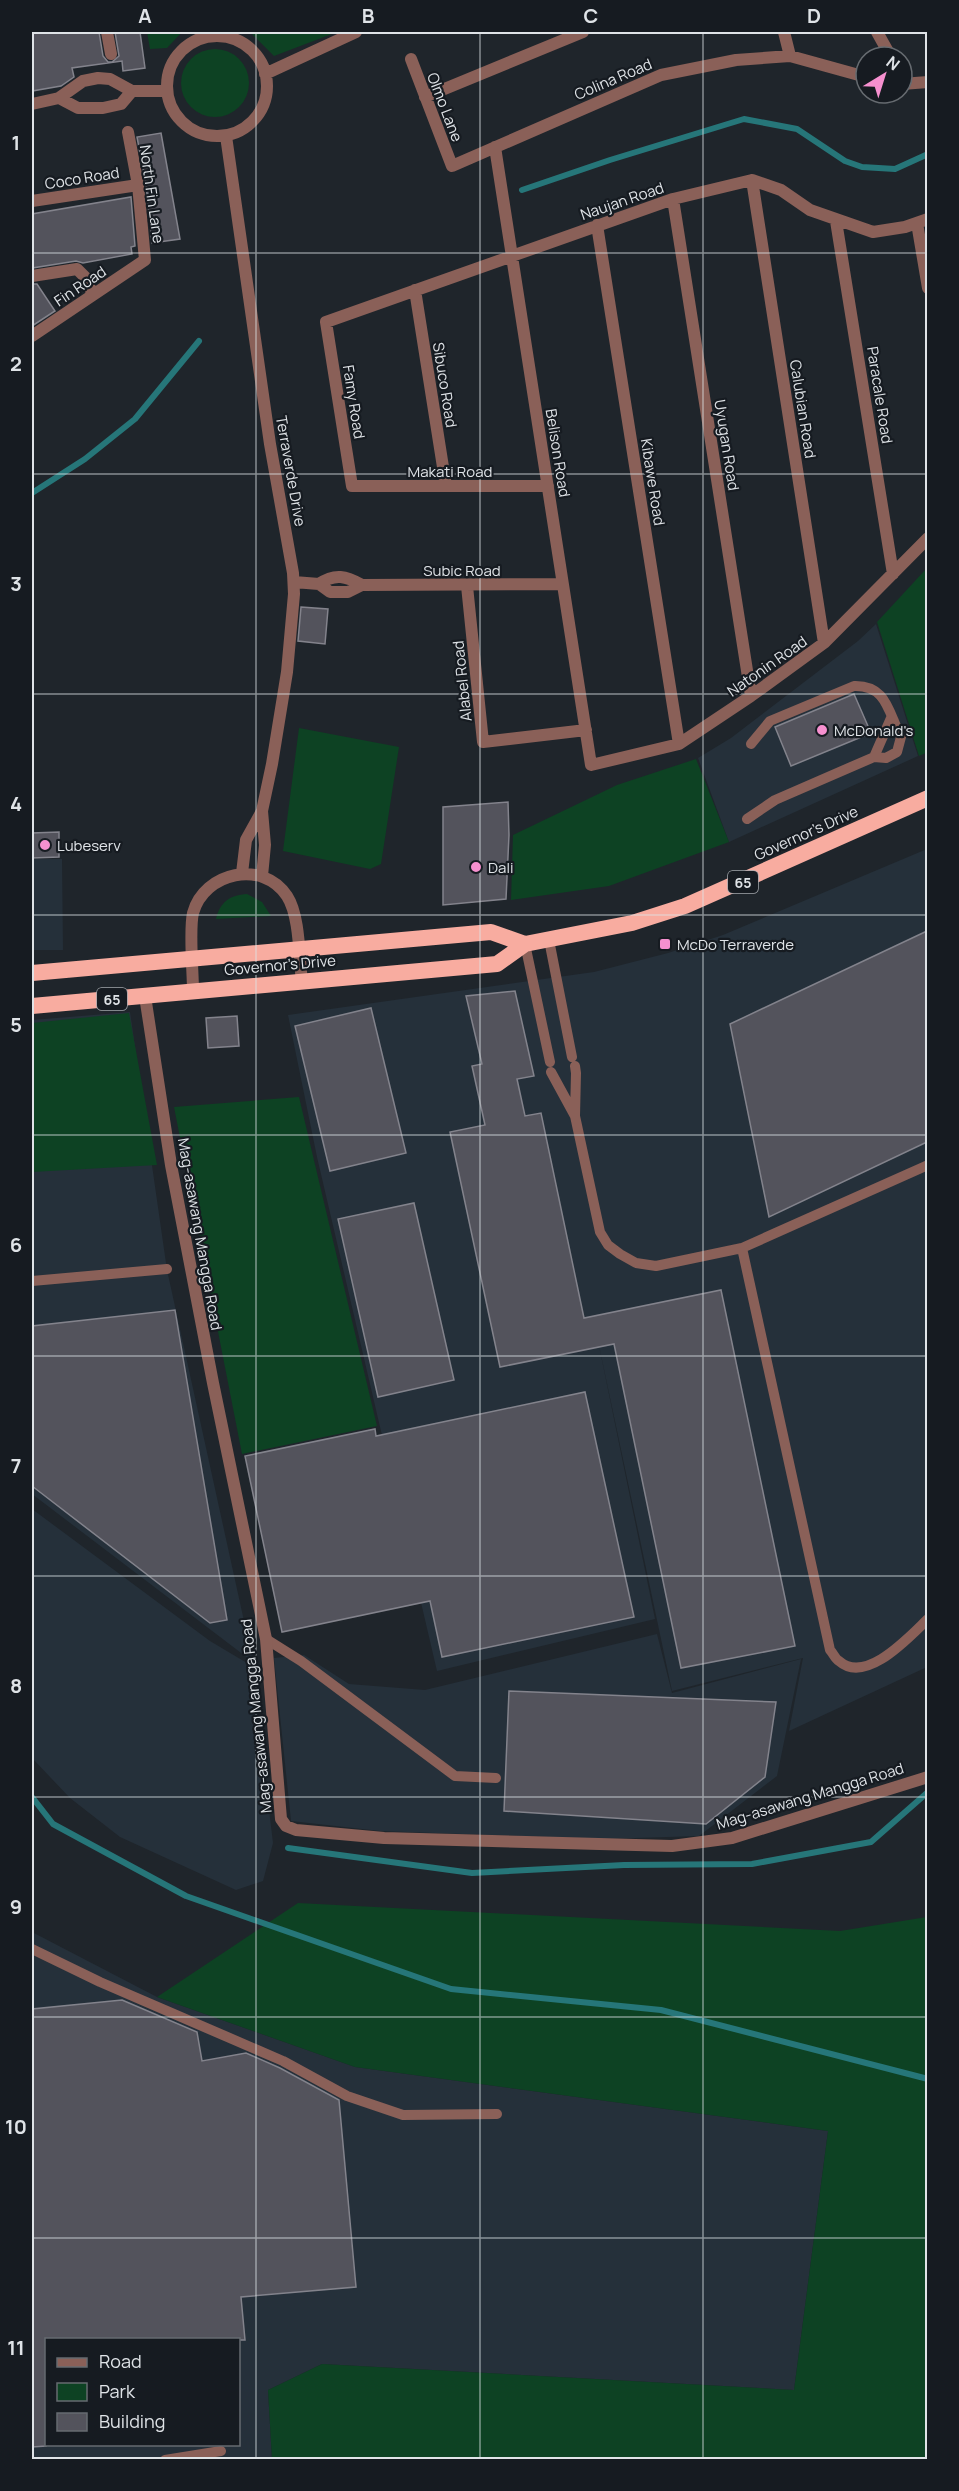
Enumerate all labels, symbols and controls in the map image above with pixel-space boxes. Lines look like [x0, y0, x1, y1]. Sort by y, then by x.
text: A [138, 2, 152, 29]
text: B [362, 2, 375, 29]
text: C [584, 2, 598, 29]
text: D [807, 2, 821, 29]
north arrow [854, 45, 914, 105]
text: N [882, 51, 905, 75]
street label: Colina Road [571, 53, 655, 105]
street label: Olmo Lane [422, 69, 468, 145]
text: 1 [12, 129, 20, 156]
street label: North Fin Lane [135, 143, 169, 245]
street label: Coco Road [43, 162, 121, 194]
street label: Naujan Road [577, 177, 667, 225]
street label: Fin Road [50, 261, 110, 311]
street label: Sibuco Road [428, 341, 462, 429]
street label: Paracale Road [862, 345, 898, 445]
text: 2 [10, 350, 22, 377]
street label: Calubian Road [785, 358, 821, 460]
street label: Famy Road [338, 364, 370, 440]
street label: Uyugan Road [709, 398, 745, 492]
street label: Belison Road [541, 407, 575, 499]
street label: Terraverde Drive [271, 414, 311, 528]
street label: Kibawe Road [636, 437, 670, 527]
street label: Makati Road [408, 461, 492, 482]
street label: Subic Road [423, 560, 501, 581]
text: 3 [10, 570, 22, 597]
street label: Natonin Road [723, 631, 811, 701]
street label: Alabel Road [447, 640, 477, 722]
place label: McDonald's [834, 720, 913, 741]
marker: McDonald's [815, 723, 829, 737]
text: 4 [10, 790, 22, 817]
street label: Governor's Drive [751, 801, 862, 865]
place label: Lubeserv [57, 835, 121, 856]
marker: Lubeserv [38, 838, 52, 852]
place label: Dali [488, 857, 513, 878]
marker: Dali [469, 860, 483, 874]
road number: 65 [728, 871, 758, 893]
place label: McDo Terraverde [677, 934, 794, 955]
marker: McDo Terraverde [658, 937, 672, 951]
street label: Governor's Drive [223, 950, 337, 980]
road number: 65 [97, 988, 127, 1010]
text: 5 [10, 1011, 22, 1038]
street label: Mag-asawang Mangga Road [173, 1136, 227, 1332]
text: 6 [10, 1231, 22, 1258]
text: 7 [11, 1452, 21, 1479]
street label: Mag-asawang Mangga Road [235, 1618, 277, 1814]
text: 8 [10, 1672, 22, 1699]
street label: Mag-asawang Mangga Road [714, 1757, 906, 1835]
text: 9 [10, 1893, 22, 1920]
text: 10 [5, 2113, 27, 2140]
text: 11 [7, 2334, 25, 2361]
legend [45, 2338, 240, 2446]
text: Road [99, 2349, 142, 2373]
text: Park [99, 2379, 136, 2403]
text: Building [99, 2409, 165, 2433]

